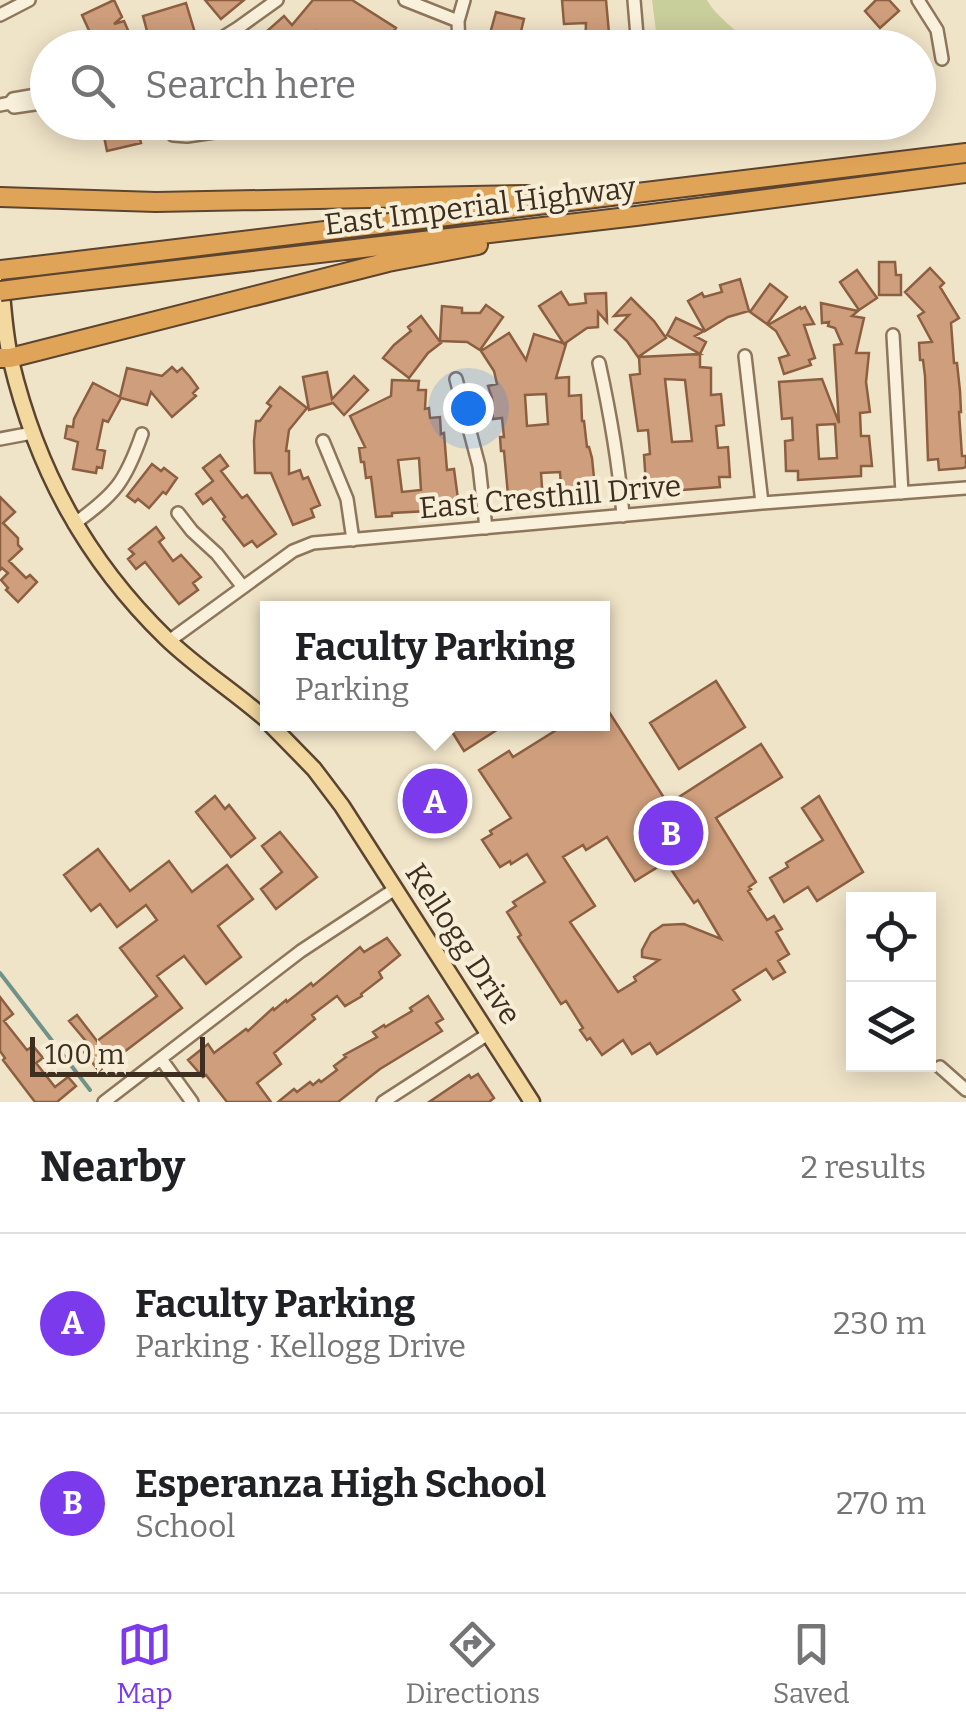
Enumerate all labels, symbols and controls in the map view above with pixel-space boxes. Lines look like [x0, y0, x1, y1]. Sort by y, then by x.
search box [30, 30, 936, 140]
icon: search [65, 58, 120, 113]
text: Search here [145, 62, 356, 108]
street label: East Imperial Highway [322, 169, 638, 243]
your location [443, 383, 494, 434]
street label: East Cresthill Drive [417, 468, 683, 526]
popup [260, 601, 610, 731]
text: Faculty Parking [295, 624, 575, 670]
text: Parking [295, 670, 409, 708]
pin: A [402, 764, 468, 838]
pin: B [638, 796, 704, 870]
street label: Kellogg Drive [398, 857, 528, 1031]
map controls [846, 892, 936, 1072]
button: locate [846, 892, 936, 982]
button: layers [846, 982, 936, 1072]
scale bar [30, 1032, 205, 1076]
text: 100 m [45, 1038, 125, 1071]
text: Nearby [40, 1142, 185, 1192]
text: 2 results [800, 1148, 926, 1186]
text: Faculty Parking [135, 1281, 416, 1327]
text: A [61, 1304, 84, 1342]
text: 230 m [833, 1304, 926, 1342]
text: Parking · Kellogg Drive [135, 1327, 466, 1365]
text: Esperanza High School [135, 1461, 546, 1507]
text: B [62, 1484, 83, 1522]
text: 270 m [836, 1484, 926, 1522]
text: School [135, 1507, 236, 1545]
tab: Map [116, 1617, 173, 1710]
tab: Directions [405, 1617, 540, 1710]
tab: Saved [773, 1617, 850, 1710]

